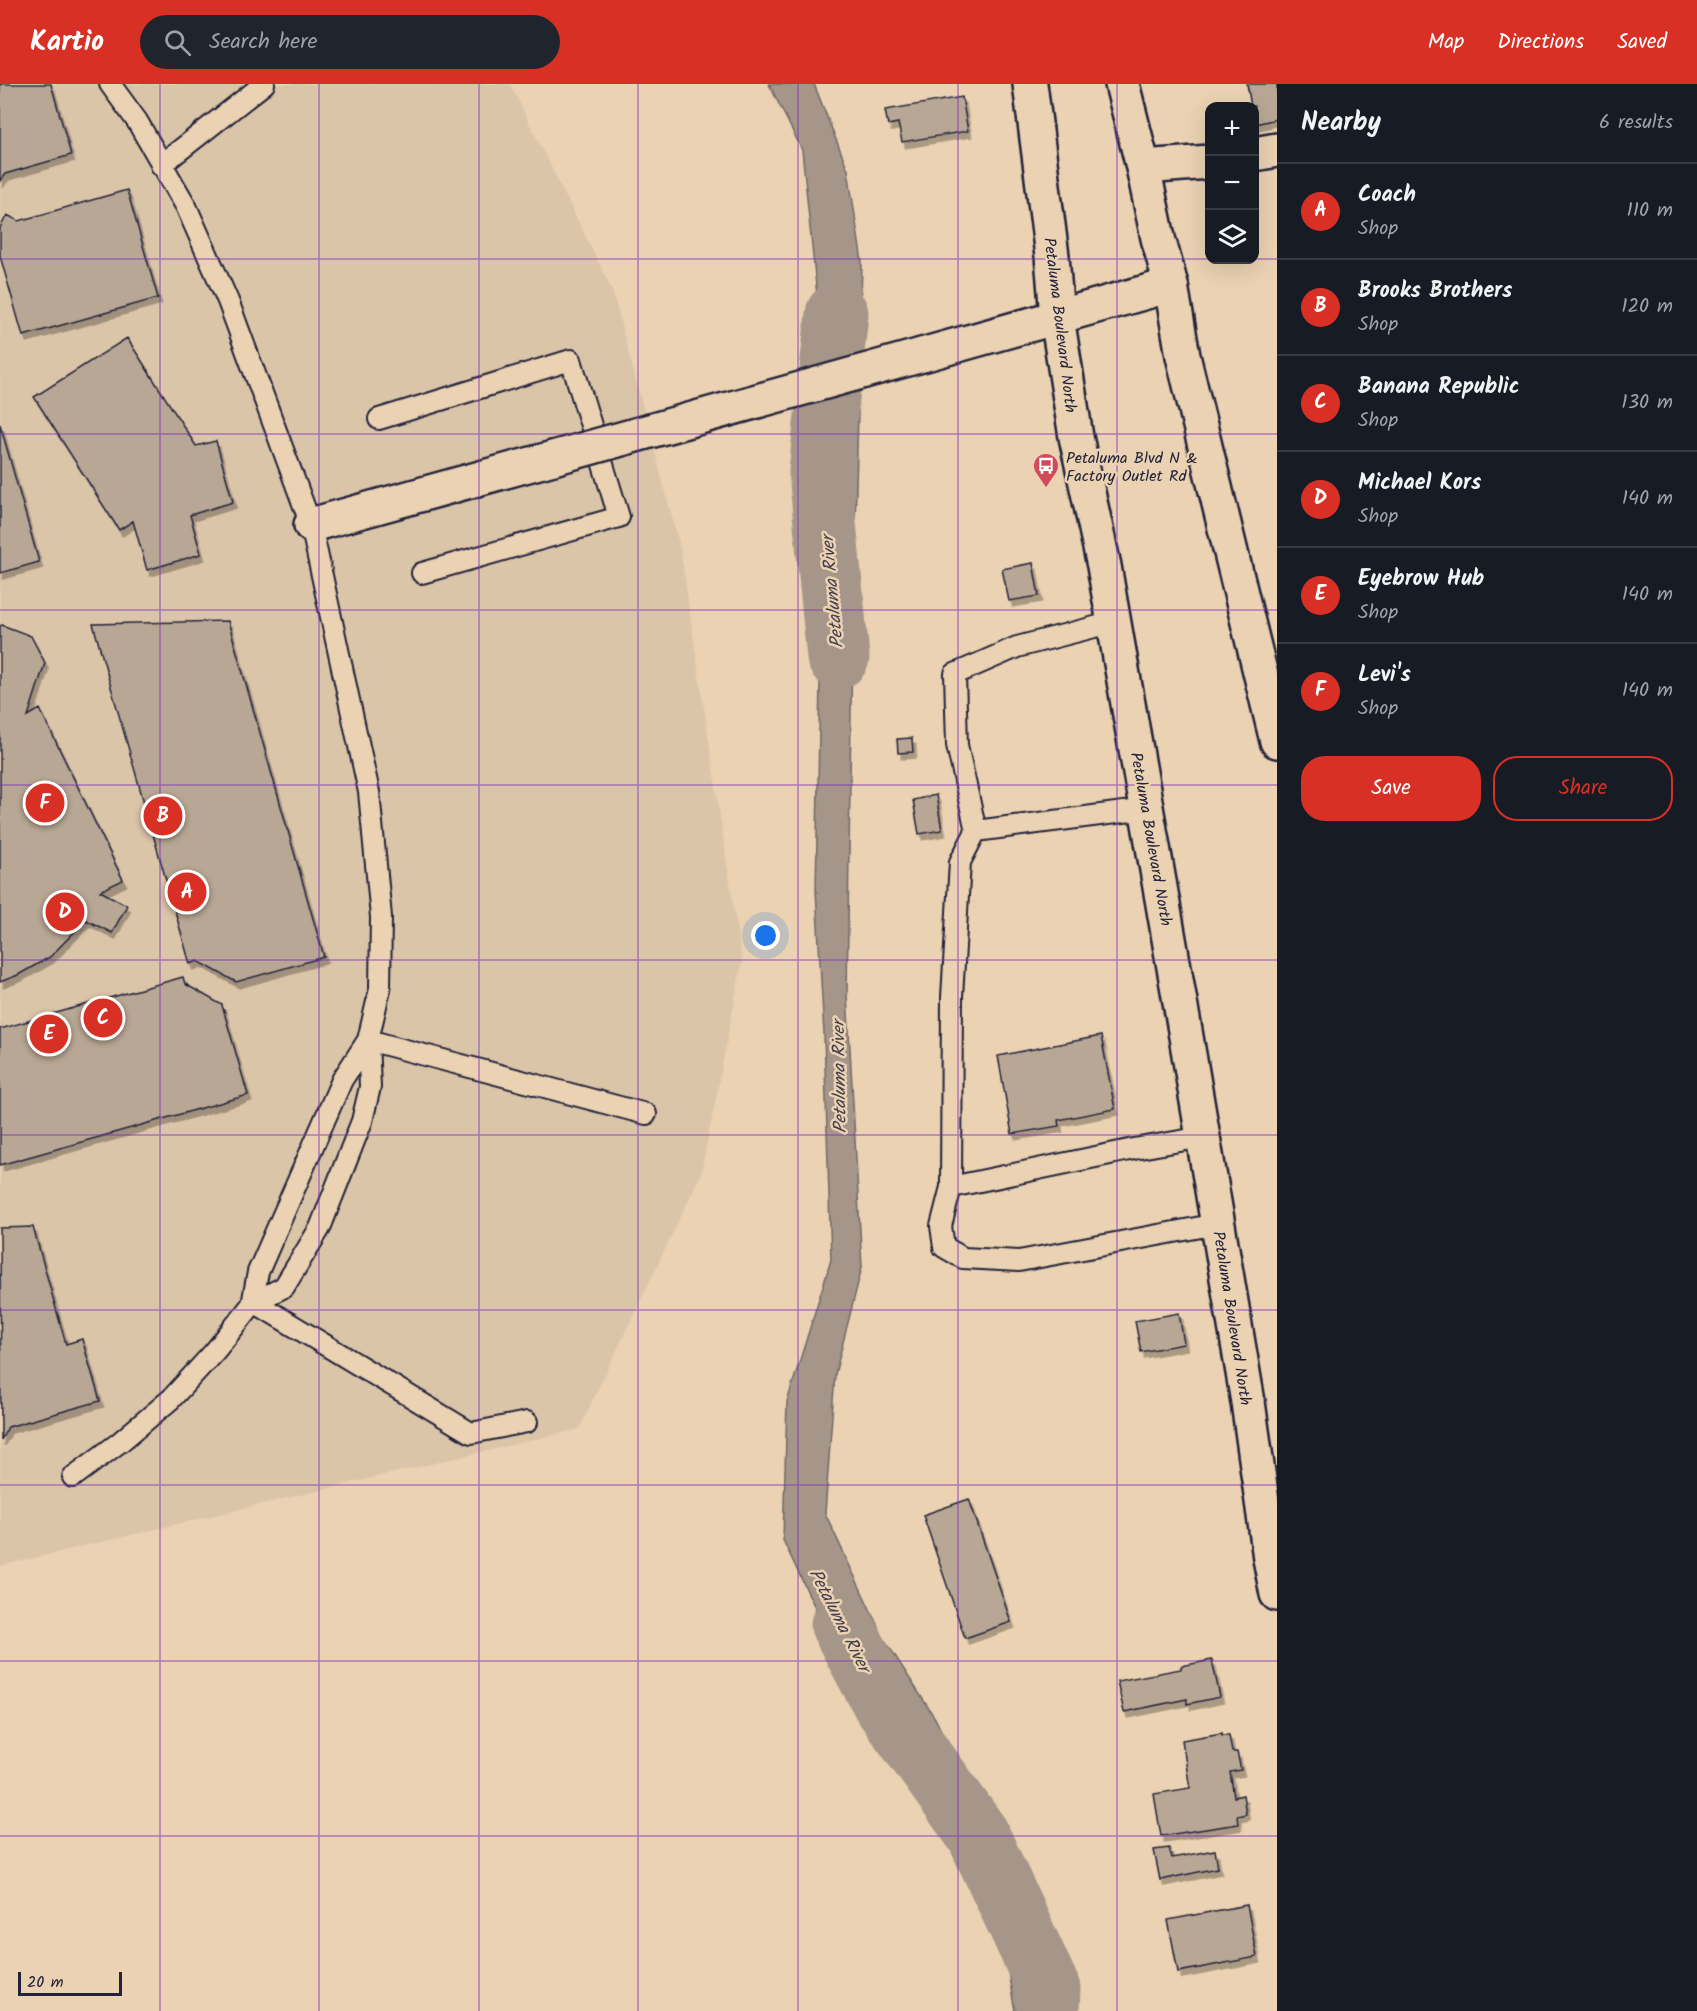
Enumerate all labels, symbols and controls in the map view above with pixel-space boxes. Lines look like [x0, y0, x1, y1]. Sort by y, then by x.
search box [140, 15, 560, 69]
text: Kartio [30, 20, 104, 65]
text: Search here [209, 25, 317, 60]
icon: search [161, 26, 194, 59]
text: Map [1428, 26, 1464, 59]
text: Directions [1497, 26, 1584, 59]
text: Saved [1617, 26, 1667, 59]
map controls [1205, 102, 1259, 264]
button: + [1205, 102, 1259, 156]
text: Nearby [1301, 102, 1381, 144]
text: 6 results [1599, 107, 1673, 139]
button: − [1205, 156, 1259, 210]
text: Coach [1358, 178, 1416, 213]
text: A [1314, 195, 1327, 227]
text: 110 m [1627, 195, 1673, 227]
button: layers [1205, 210, 1259, 264]
text: Shop [1358, 213, 1398, 245]
street label: Petaluma Boulevard North [1036, 236, 1083, 414]
text: Brooks Brothers [1358, 274, 1512, 309]
text: B [1314, 291, 1327, 323]
text: 120 m [1621, 291, 1673, 323]
text: Shop [1358, 309, 1398, 341]
text: Banana Republic [1358, 370, 1520, 405]
text: C [1314, 387, 1327, 419]
text: 130 m [1621, 387, 1673, 419]
text: Shop [1358, 405, 1398, 437]
place label: Petaluma Blvd N & Factory Outlet Rd [1066, 446, 1198, 489]
bus stop icon: Petaluma Blvd N & Factory Outlet Rd [1031, 451, 1061, 489]
text: Michael Kors [1358, 466, 1481, 501]
text: D [1314, 483, 1327, 515]
text: 140 m [1622, 483, 1673, 515]
text: Shop [1358, 501, 1398, 533]
water label: Petaluma River [814, 530, 853, 649]
text: Eyebrow Hub [1358, 562, 1484, 597]
text: E [1315, 579, 1326, 611]
text: 140 m [1622, 579, 1673, 611]
text: Shop [1358, 597, 1398, 629]
text: Levi's [1358, 658, 1411, 693]
text: F [1315, 675, 1326, 707]
text: 140 m [1622, 675, 1673, 707]
text: Shop [1358, 693, 1398, 725]
street label: Petaluma Boulevard North [1123, 750, 1178, 928]
button: Save [1301, 756, 1481, 821]
button: Share [1493, 756, 1673, 821]
pin: F [26, 780, 64, 826]
pin: B [144, 794, 182, 838]
pin: A [168, 870, 207, 914]
pin: D [46, 890, 84, 934]
your location [751, 921, 780, 950]
pin: C [84, 996, 122, 1040]
pin: E [29, 1012, 68, 1056]
water label: Petaluma River [825, 1016, 856, 1134]
street label: Petaluma Boulevard North [1205, 1229, 1258, 1407]
water label: Petaluma River [800, 1564, 879, 1681]
scale bar [18, 1969, 122, 1996]
text: 20 m [27, 1970, 63, 1995]

